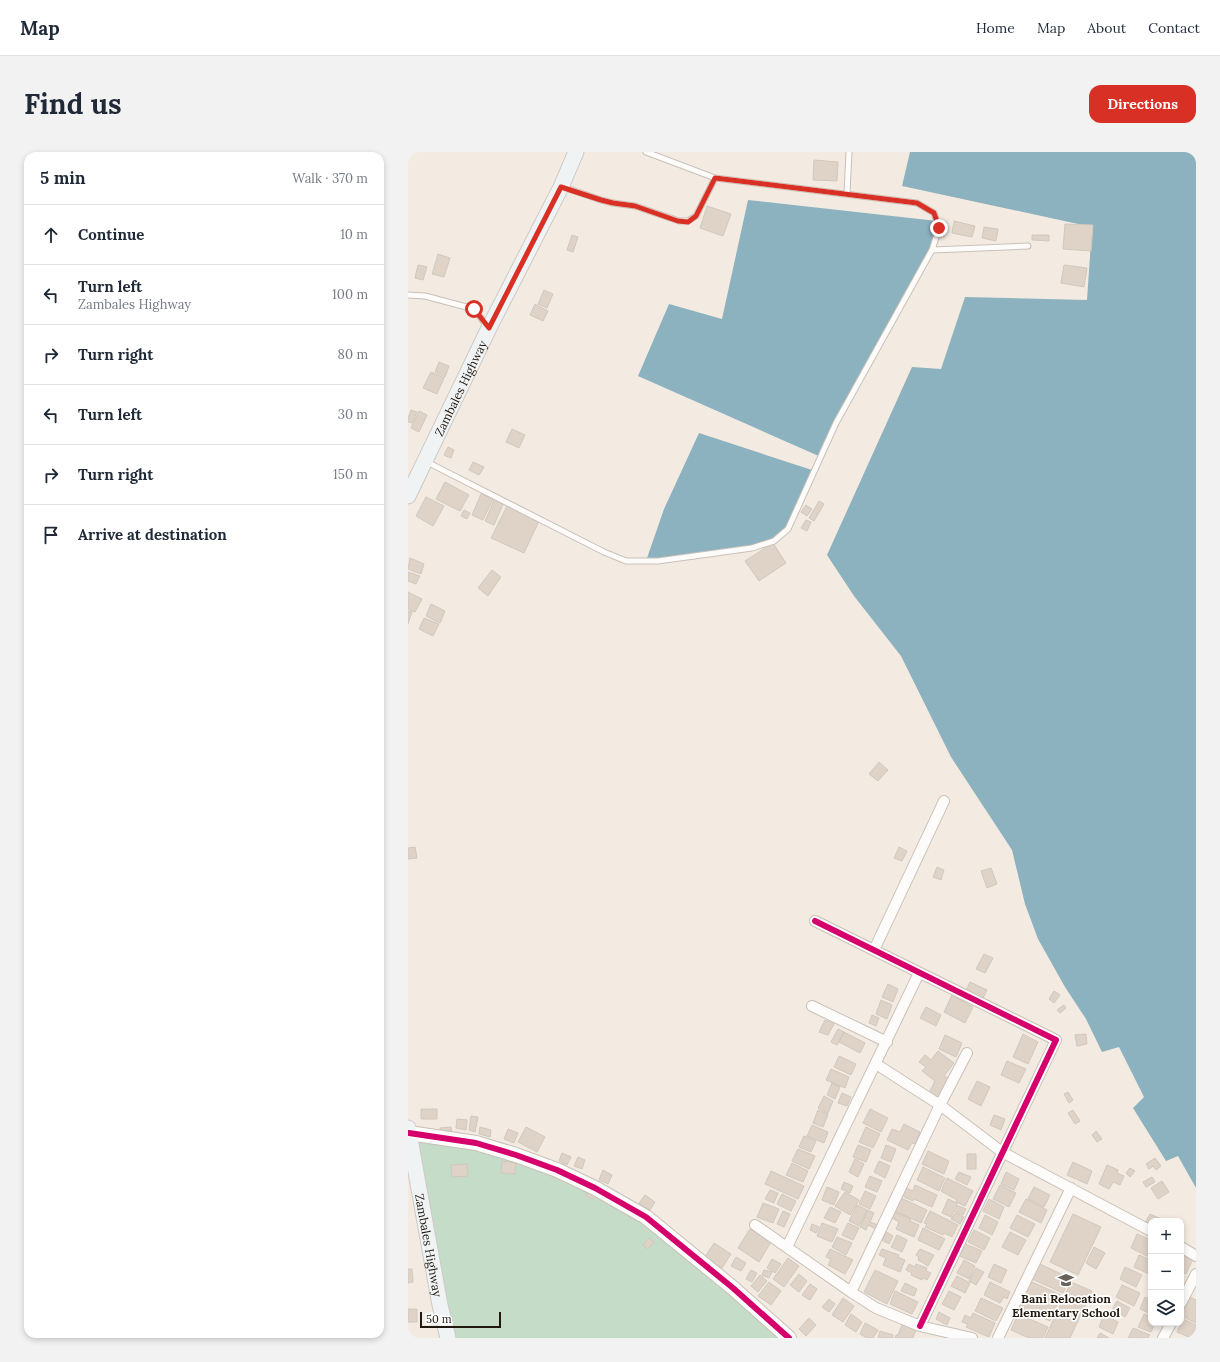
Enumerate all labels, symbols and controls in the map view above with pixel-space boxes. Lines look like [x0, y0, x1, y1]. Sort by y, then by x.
text: Map [20, 16, 60, 40]
text: Home [976, 19, 1015, 37]
text: Map [1037, 19, 1065, 37]
text: About [1087, 19, 1126, 37]
text: Contact [1148, 19, 1200, 37]
button: Directions [1089, 85, 1196, 123]
text: Find us [24, 86, 122, 122]
text: 5 min [40, 167, 86, 189]
text: Walk · 370 m [292, 170, 368, 187]
route end [930, 219, 948, 237]
icon: ahead [40, 224, 62, 246]
text: Continue [78, 225, 144, 244]
text: 10 m [340, 226, 368, 243]
text: Turn left [78, 277, 142, 296]
icon: left [40, 284, 62, 306]
text: 100 m [332, 286, 368, 303]
text: Zambales Highway [78, 296, 191, 313]
route start [465, 300, 483, 318]
street label: Zambales Highway [431, 337, 490, 438]
icon: right [40, 344, 62, 366]
text: Turn right [78, 345, 154, 364]
text: 80 m [338, 346, 368, 363]
icon: left [40, 404, 62, 426]
text: Turn left [78, 405, 142, 424]
text: 30 m [338, 406, 368, 423]
icon: right [40, 464, 62, 486]
text: Turn right [78, 465, 154, 484]
text: 150 m [333, 466, 368, 483]
icon: arrive [40, 524, 62, 546]
text: Arrive at destination [78, 525, 227, 544]
street label: Zambales Highway [412, 1192, 446, 1299]
map controls [1148, 1218, 1184, 1326]
button: + [1148, 1218, 1184, 1254]
button: − [1148, 1254, 1184, 1290]
school or university icon: Bani Relocation Elementary School [1057, 1271, 1075, 1289]
button: layers [1148, 1290, 1184, 1326]
place label: Bani Relocation Elementary School [1012, 1291, 1120, 1320]
scale bar [420, 1310, 501, 1329]
text: 50 m [426, 1312, 452, 1326]

